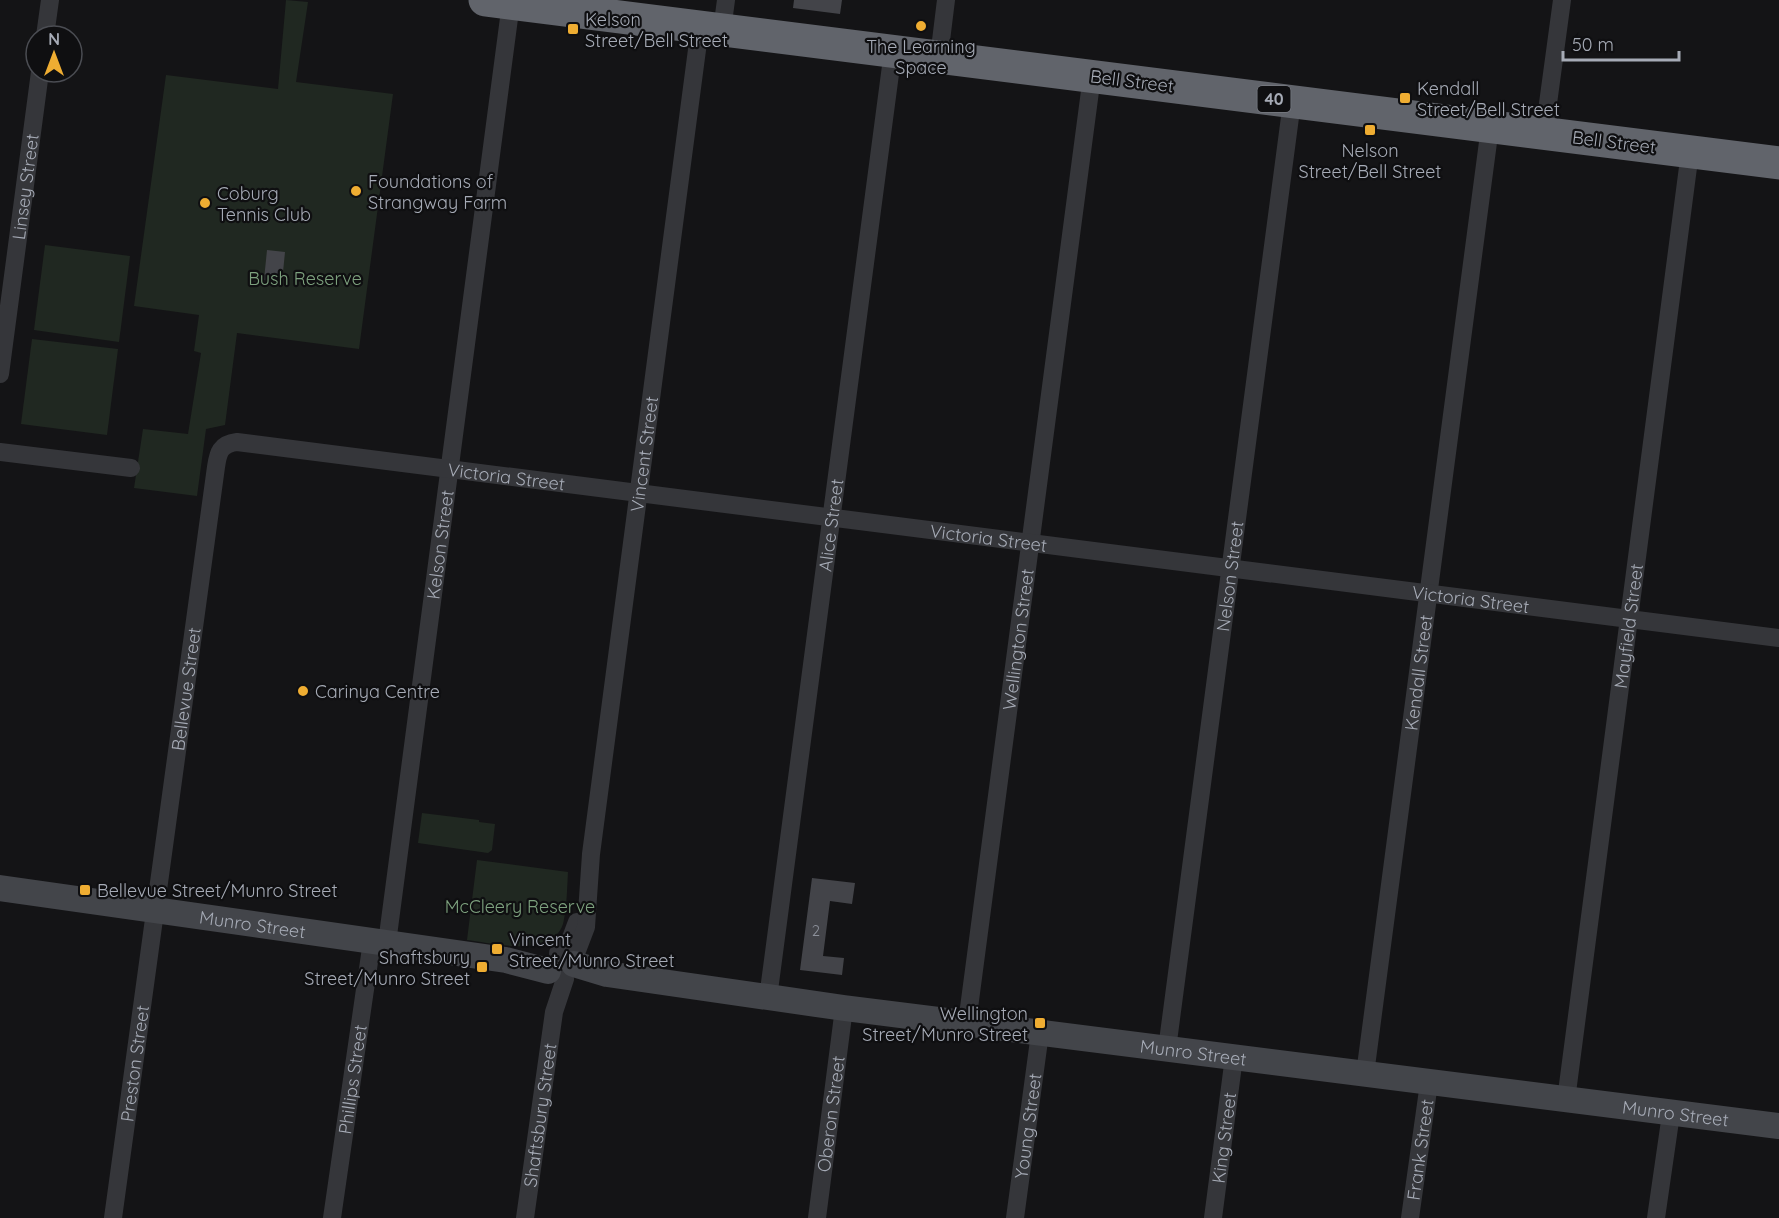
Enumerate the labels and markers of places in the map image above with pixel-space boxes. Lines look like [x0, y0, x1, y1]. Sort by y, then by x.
place label: Kelson Street/Bell Street [585, 8, 728, 52]
marker: The Learning Space [914, 19, 928, 33]
marker: Kelson Street/Bell Street [566, 22, 580, 36]
place label: The Learning Space [866, 35, 976, 79]
place label: Kendall Street/Bell Street [1417, 77, 1560, 121]
marker: Kendall Street/Bell Street [1398, 91, 1412, 105]
marker: Nelson Street/Bell Street [1363, 123, 1377, 137]
place label: Nelson Street/Bell Street [1299, 139, 1441, 183]
place label: Foundations of Strangway Farm [368, 170, 507, 214]
place label: Coburg Tennis Club [217, 182, 311, 226]
marker: Foundations of Strangway Farm [349, 184, 363, 198]
marker: Coburg Tennis Club [198, 196, 212, 210]
place label: Carinya Centre [315, 680, 440, 703]
marker: Carinya Centre [296, 684, 310, 698]
place label: Bellevue Street/Munro Street [97, 879, 338, 902]
marker: Bellevue Street/Munro Street [78, 883, 92, 897]
place label: Vincent Street/Munro Street [509, 928, 675, 972]
marker: Vincent Street/Munro Street [490, 942, 504, 956]
place label: Shaftsbury Street/Munro Street [304, 946, 470, 990]
marker: Shaftsbury Street/Munro Street [475, 960, 489, 974]
place label: Wellington Street/Munro Street [862, 1002, 1028, 1046]
marker: Wellington Street/Munro Street [1033, 1016, 1047, 1030]

